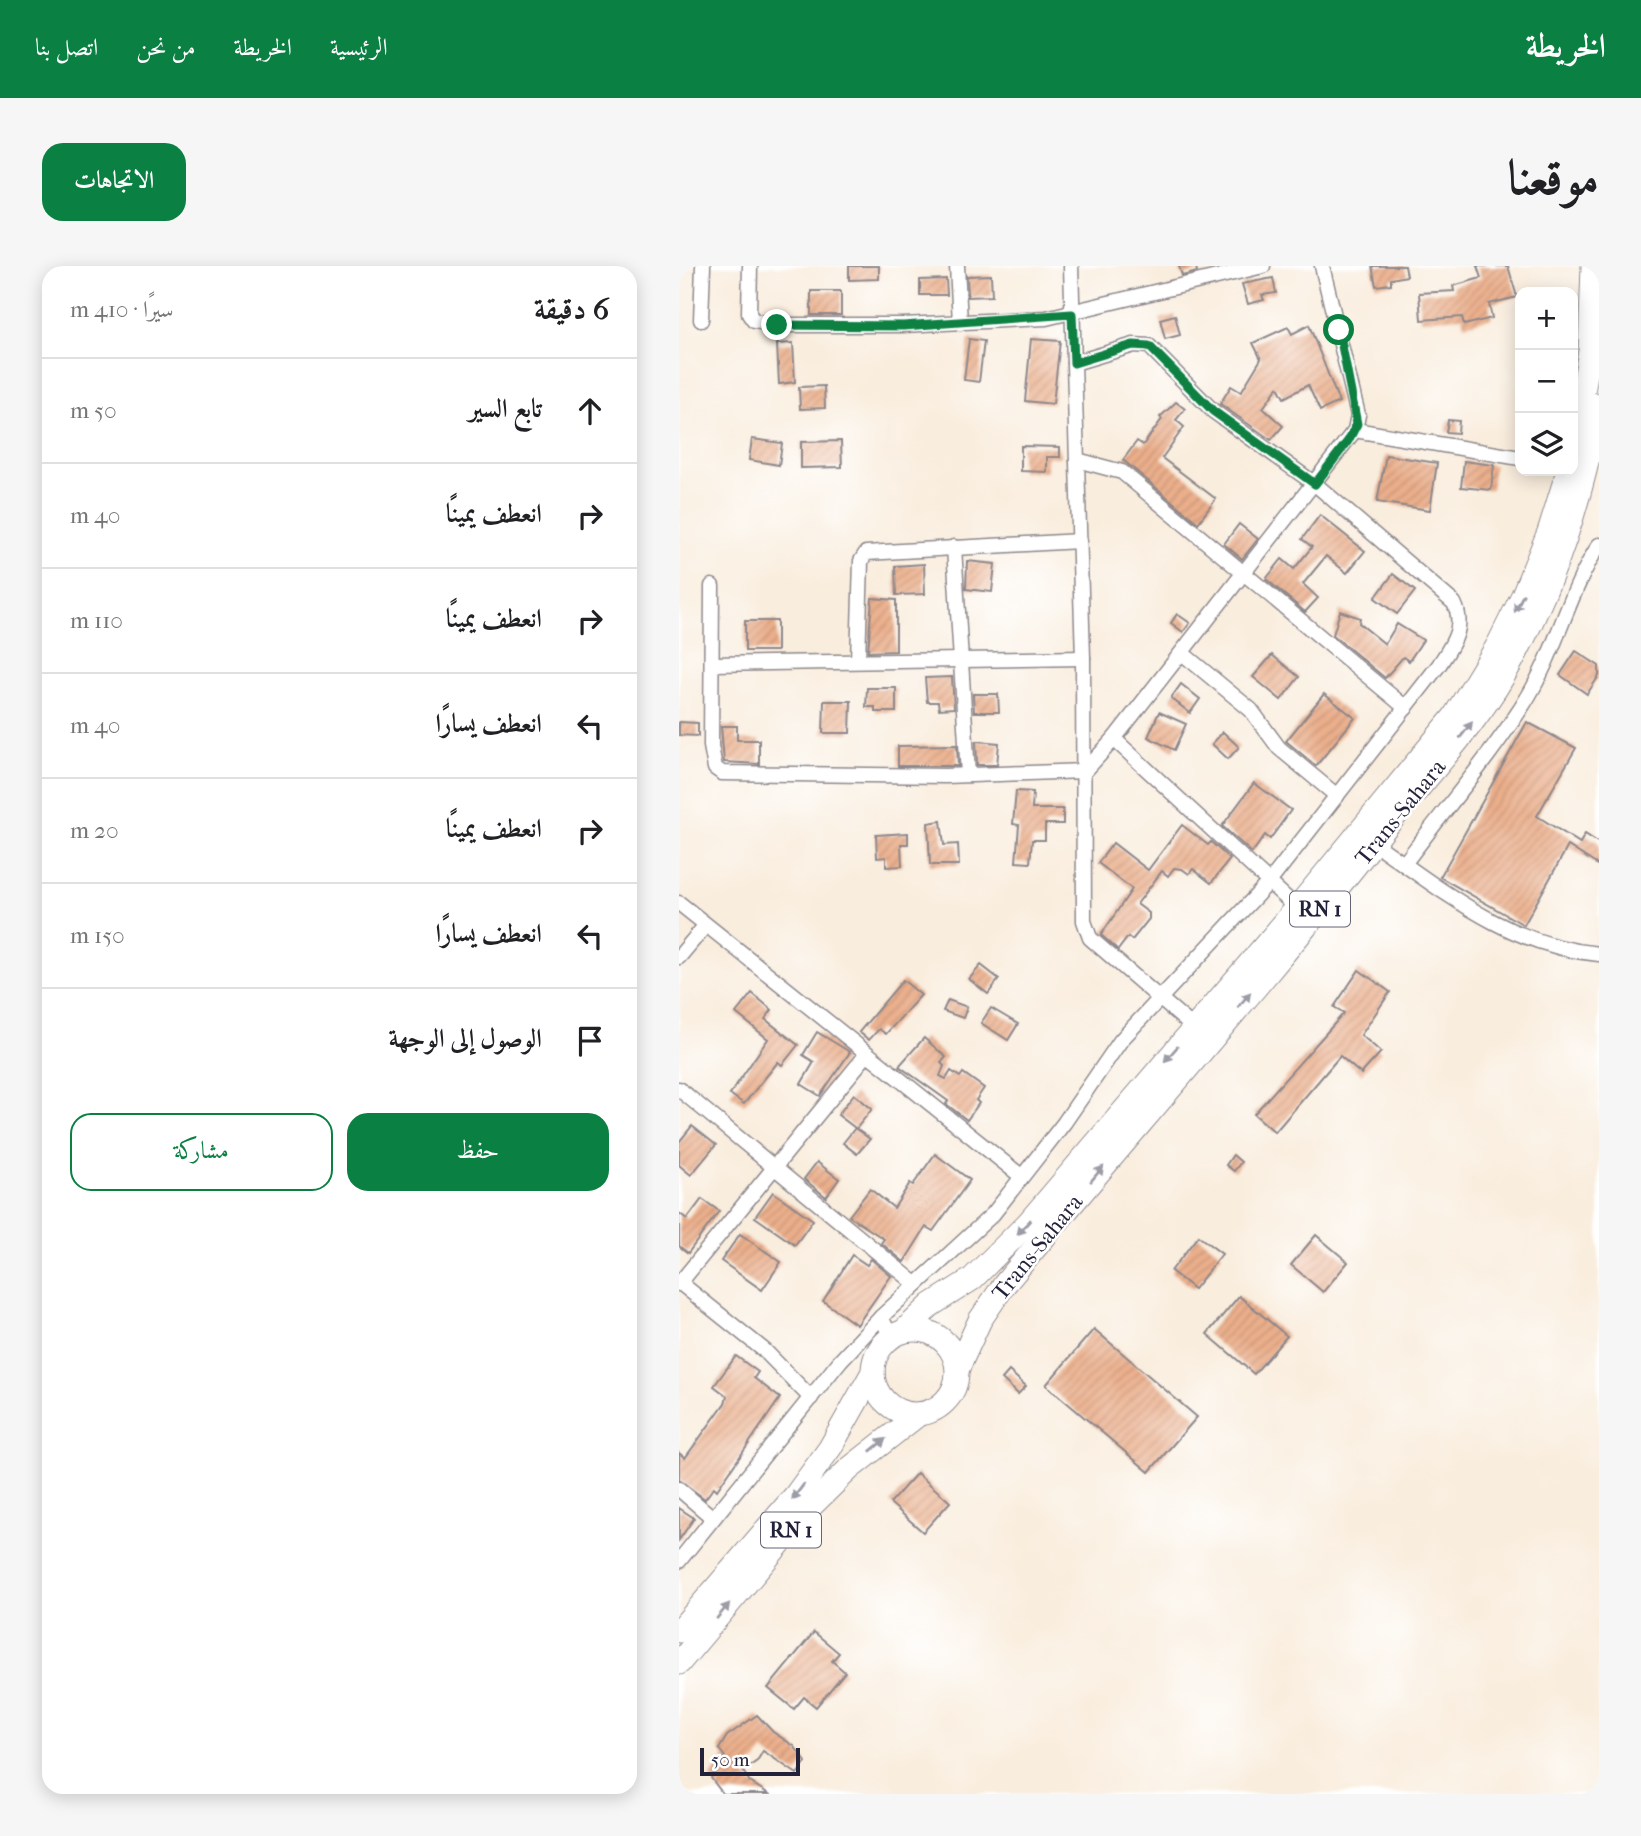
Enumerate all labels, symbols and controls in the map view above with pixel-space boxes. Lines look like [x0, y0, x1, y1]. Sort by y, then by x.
text: الخريطة [1526, 27, 1606, 66]
text: اتصل بنا [35, 33, 98, 61]
text: من نحن [136, 33, 196, 61]
text: الخريطة [234, 33, 292, 61]
text: الرئيسية [330, 33, 388, 61]
button: الاتجاهات [42, 143, 186, 221]
text: موقعنا [1507, 149, 1599, 207]
map controls [1515, 287, 1578, 476]
button: + [1515, 287, 1578, 350]
text: 6 دقيقة [534, 292, 609, 327]
text: سيرًا · 410 m [70, 296, 174, 323]
route end [761, 309, 792, 340]
route start [1323, 314, 1354, 345]
button: − [1515, 350, 1578, 413]
icon: ahead [571, 392, 609, 430]
text: تابع السير [469, 393, 542, 424]
text: 50 m [70, 397, 117, 424]
button: layers [1515, 413, 1578, 476]
icon: right [571, 497, 609, 535]
text: انعطف يمينًا [446, 498, 542, 529]
text: 40 m [70, 502, 120, 529]
one-way arrow [1513, 593, 1524, 613]
icon: right [571, 602, 609, 640]
text: انعطف يمينًا [446, 603, 542, 634]
text: 110 m [70, 607, 123, 634]
icon: left [571, 707, 609, 745]
text: انعطف يسارًا [435, 708, 542, 739]
text: 40 m [70, 712, 120, 739]
one-way arrow [1458, 721, 1472, 739]
street label: Trans-Sahara [1349, 754, 1452, 871]
icon: right [571, 812, 609, 850]
text: انعطف يمينًا [446, 813, 542, 844]
text: 20 m [70, 817, 119, 844]
road number: RN 1 [1290, 892, 1350, 926]
icon: left [571, 917, 609, 955]
text: انعطف يسارًا [435, 918, 542, 949]
text: 150 m [70, 922, 125, 949]
one-way arrow [1236, 992, 1251, 1010]
icon: arrive [571, 1022, 609, 1060]
text: الوصول إلى الوجهة [388, 1023, 542, 1054]
one-way arrow [1164, 1045, 1179, 1062]
button: مشاركة [70, 1113, 333, 1191]
button: حفظ [347, 1113, 609, 1191]
one-way arrow [1089, 1165, 1105, 1183]
street label: Trans-Sahara [986, 1189, 1089, 1306]
one-way arrow [1016, 1218, 1032, 1236]
one-way arrow [869, 1438, 887, 1453]
one-way arrow [792, 1483, 806, 1501]
road number: RN 1 [761, 1512, 821, 1548]
one-way arrow [715, 1602, 730, 1619]
scale bar [700, 1745, 800, 1777]
text: 50 m [711, 1749, 750, 1771]

